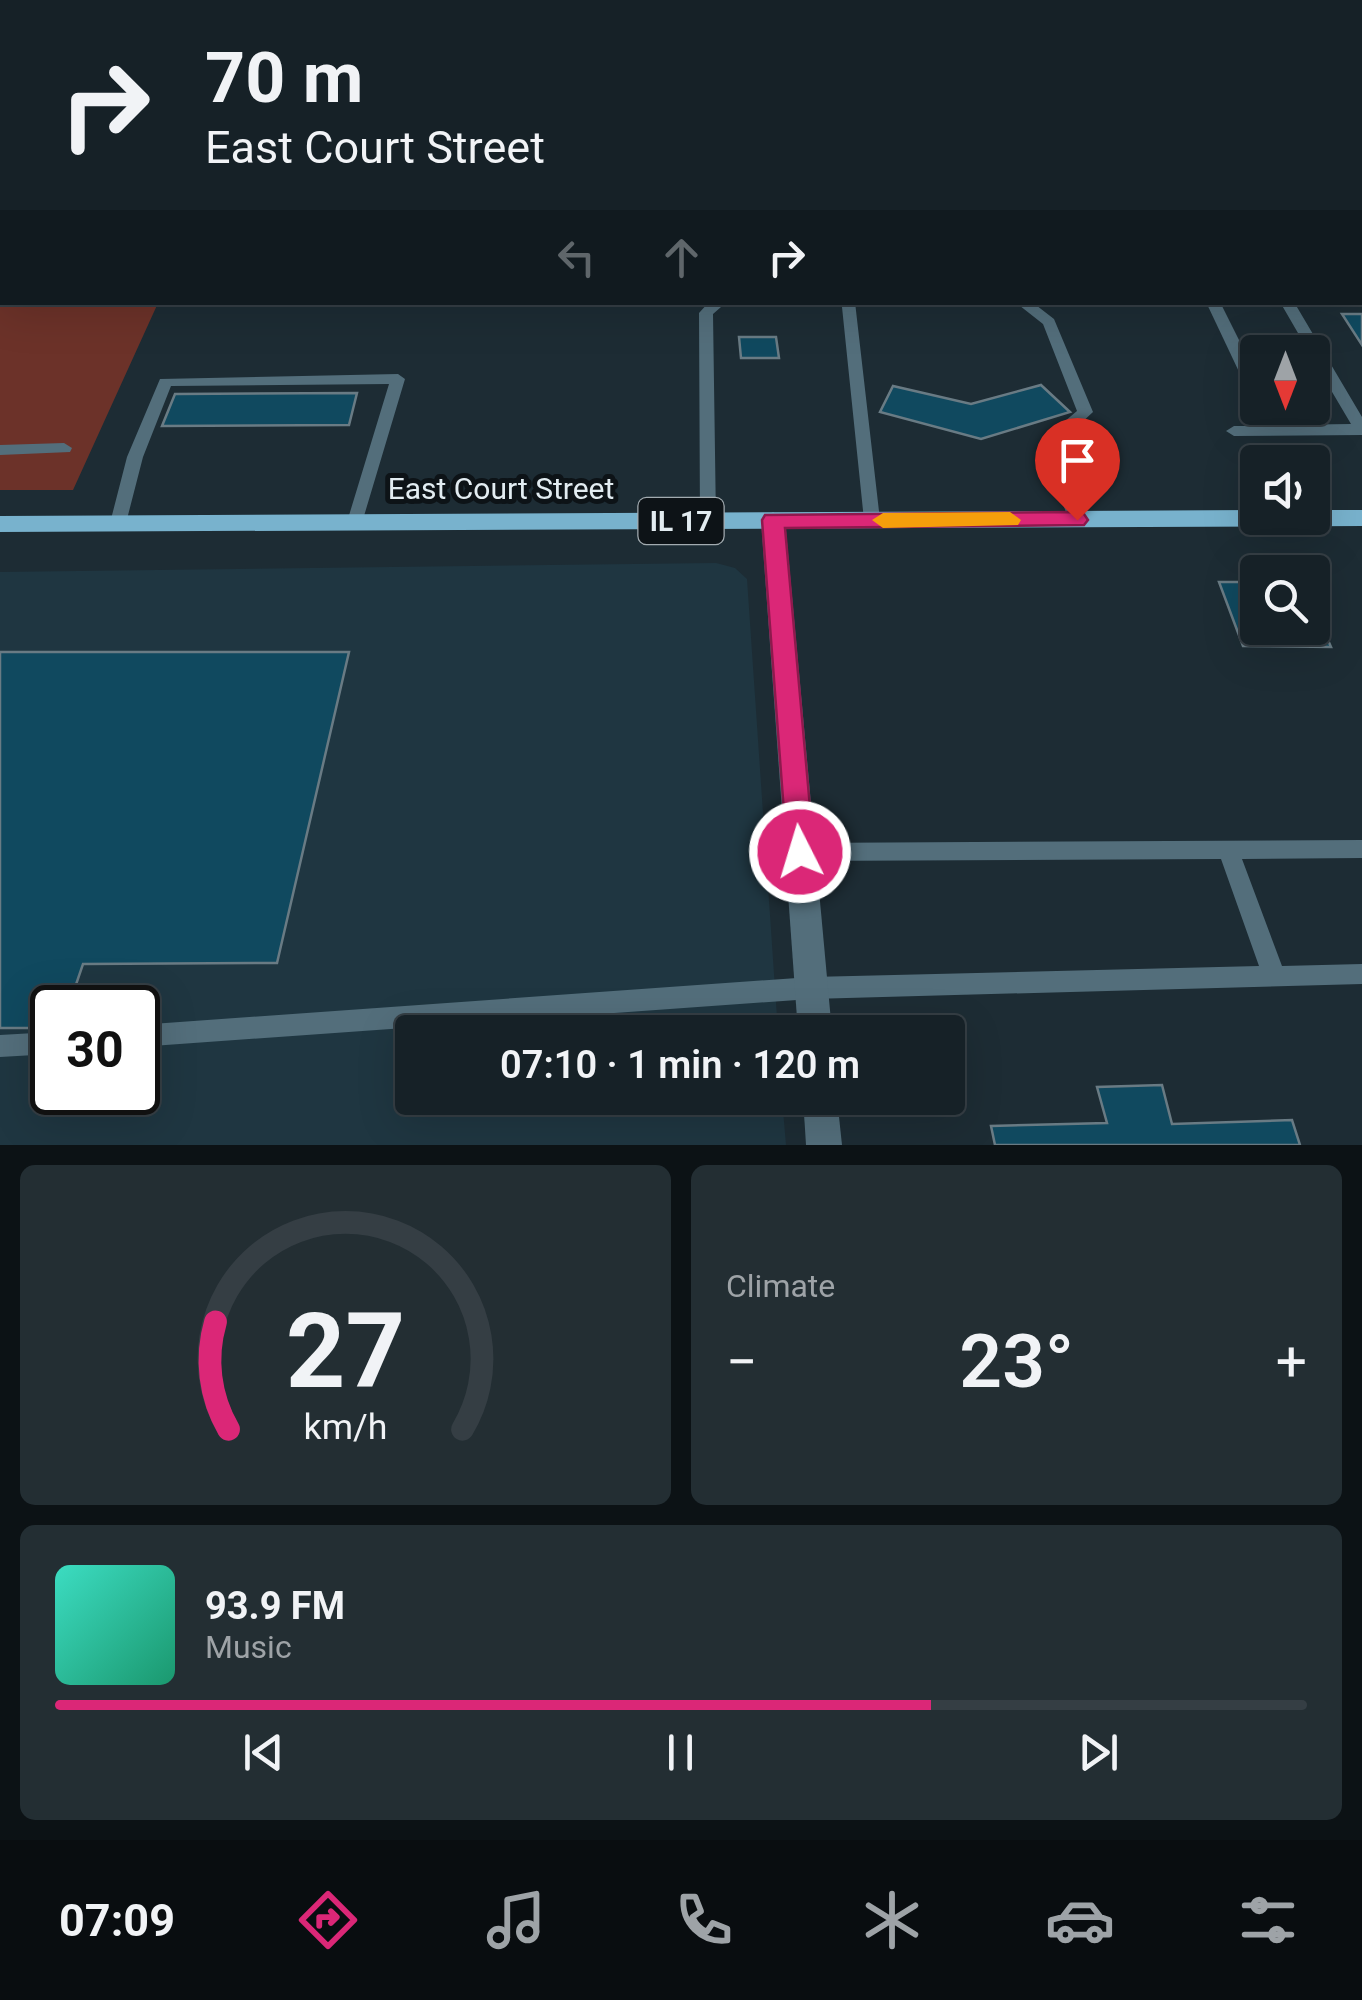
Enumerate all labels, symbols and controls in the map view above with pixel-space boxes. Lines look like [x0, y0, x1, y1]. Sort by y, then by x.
text: 70 m [205, 37, 363, 119]
icon: right [40, 40, 170, 170]
text: East Court Street [205, 121, 545, 174]
icon: left [549, 230, 604, 285]
icon: ahead [654, 230, 709, 285]
icon: right [759, 230, 814, 285]
north arrow [1240, 335, 1330, 425]
map controls [1240, 335, 1330, 645]
pin [1035, 418, 1120, 521]
icon: arrive [1050, 433, 1105, 488]
button: sound [1240, 445, 1330, 535]
street label: East Court Street [388, 471, 614, 506]
road number: IL 17 [638, 498, 724, 544]
button: search [1240, 555, 1330, 645]
position arrow [748, 800, 852, 904]
speed limit sign: 30 [30, 985, 160, 1115]
text: 07:10 · 1 min · 120 m [500, 1043, 860, 1087]
text: Climate [726, 1267, 835, 1305]
text: 27 [286, 1291, 405, 1412]
text: 23° [959, 1317, 1074, 1405]
text: − [726, 1330, 757, 1394]
text: + [1276, 1330, 1307, 1394]
text: km/h [304, 1406, 387, 1448]
text: 93.9 FM [205, 1584, 345, 1628]
text: Music [205, 1628, 292, 1666]
icon: previous [236, 1725, 291, 1780]
icon: pause [653, 1725, 708, 1780]
icon: next [1071, 1725, 1126, 1780]
icon: directions [293, 1885, 363, 1955]
icon: music [481, 1885, 551, 1955]
icon: phone [669, 1885, 739, 1955]
icon: climate [857, 1885, 927, 1955]
icon: car [1045, 1885, 1115, 1955]
icon: filters [1233, 1885, 1303, 1955]
text: 07:09 [59, 1894, 175, 1947]

